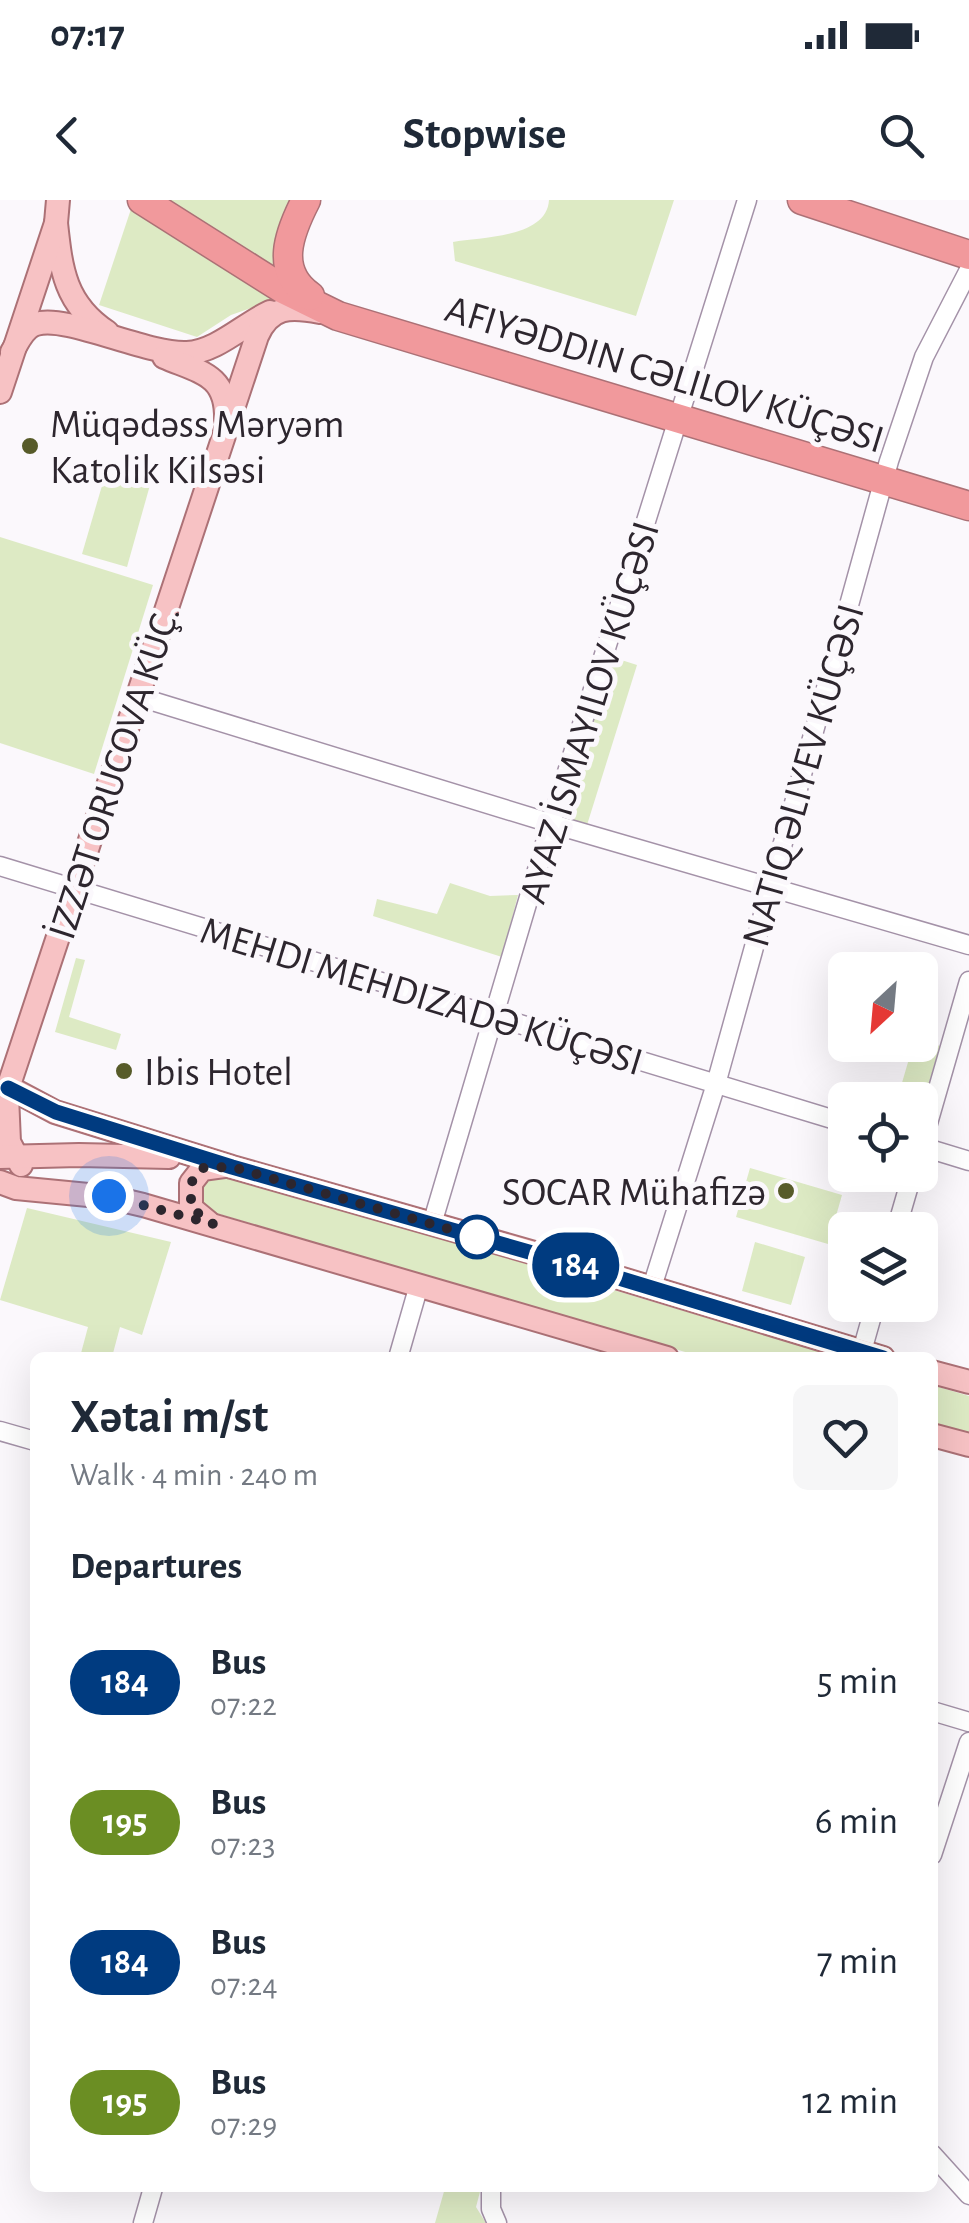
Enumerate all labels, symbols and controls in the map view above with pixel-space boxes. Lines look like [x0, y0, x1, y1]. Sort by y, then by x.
text: 07:17 [50, 16, 125, 54]
icon: back [40, 108, 95, 163]
icon: search [874, 108, 929, 163]
text: Stopwise [403, 112, 566, 157]
street label: AFIYƏDDIN CƏLILOV KÜÇƏSI [440, 287, 889, 461]
place label: Müqədəss Məryəm Katolik Kilsəsi [50, 405, 344, 491]
marker: Müqədəss Məryəm Katolik Kilsəsi [19, 435, 41, 457]
street label: AYAZ İSMAYILOV KÜÇƏSI [510, 516, 667, 908]
street label: NATIQ ƏLIYEV KÜÇƏSI [734, 599, 872, 951]
street label: İZZƏT ORUCOVA KÜÇ. [39, 600, 188, 944]
street label: MEHDI MEHDIZADƏ KÜÇƏSI [196, 909, 648, 1083]
north arrow [828, 952, 938, 1062]
map controls [828, 952, 938, 1322]
place label: Ibis Hotel [144, 1053, 293, 1093]
marker: Ibis Hotel [113, 1060, 135, 1082]
button: locate [828, 1082, 938, 1192]
your location [84, 1171, 134, 1221]
place label: SOCAR Mühafizə [502, 1173, 766, 1213]
marker: SOCAR Mühafizə [775, 1180, 797, 1202]
button: layers [828, 1212, 938, 1322]
unlabelled marker [456, 1216, 498, 1258]
line badge: 184 [518, 1232, 634, 1298]
text: 184 [552, 1248, 600, 1283]
button: heart [793, 1385, 898, 1490]
text: Xətai m/st [70, 1394, 268, 1442]
text: Walk · 4 min · 240 m [70, 1459, 318, 1491]
text: Departures [70, 1548, 242, 1586]
text: Bus [210, 1644, 266, 1682]
text: 5 min [817, 1663, 898, 1701]
text: 184 [101, 1665, 149, 1700]
text: 07:22 [210, 1689, 277, 1721]
text: Bus [210, 1784, 266, 1822]
text: 6 min [815, 1803, 898, 1841]
text: 195 [103, 1805, 147, 1840]
text: 07:23 [210, 1829, 275, 1861]
text: Bus [210, 1924, 266, 1962]
text: 7 min [817, 1943, 898, 1981]
text: 184 [101, 1945, 149, 1980]
text: 07:24 [210, 1969, 278, 2001]
text: Bus [210, 2064, 266, 2102]
text: 12 min [802, 2083, 898, 2121]
text: 195 [103, 2085, 147, 2120]
text: 07:29 [210, 2109, 277, 2141]

